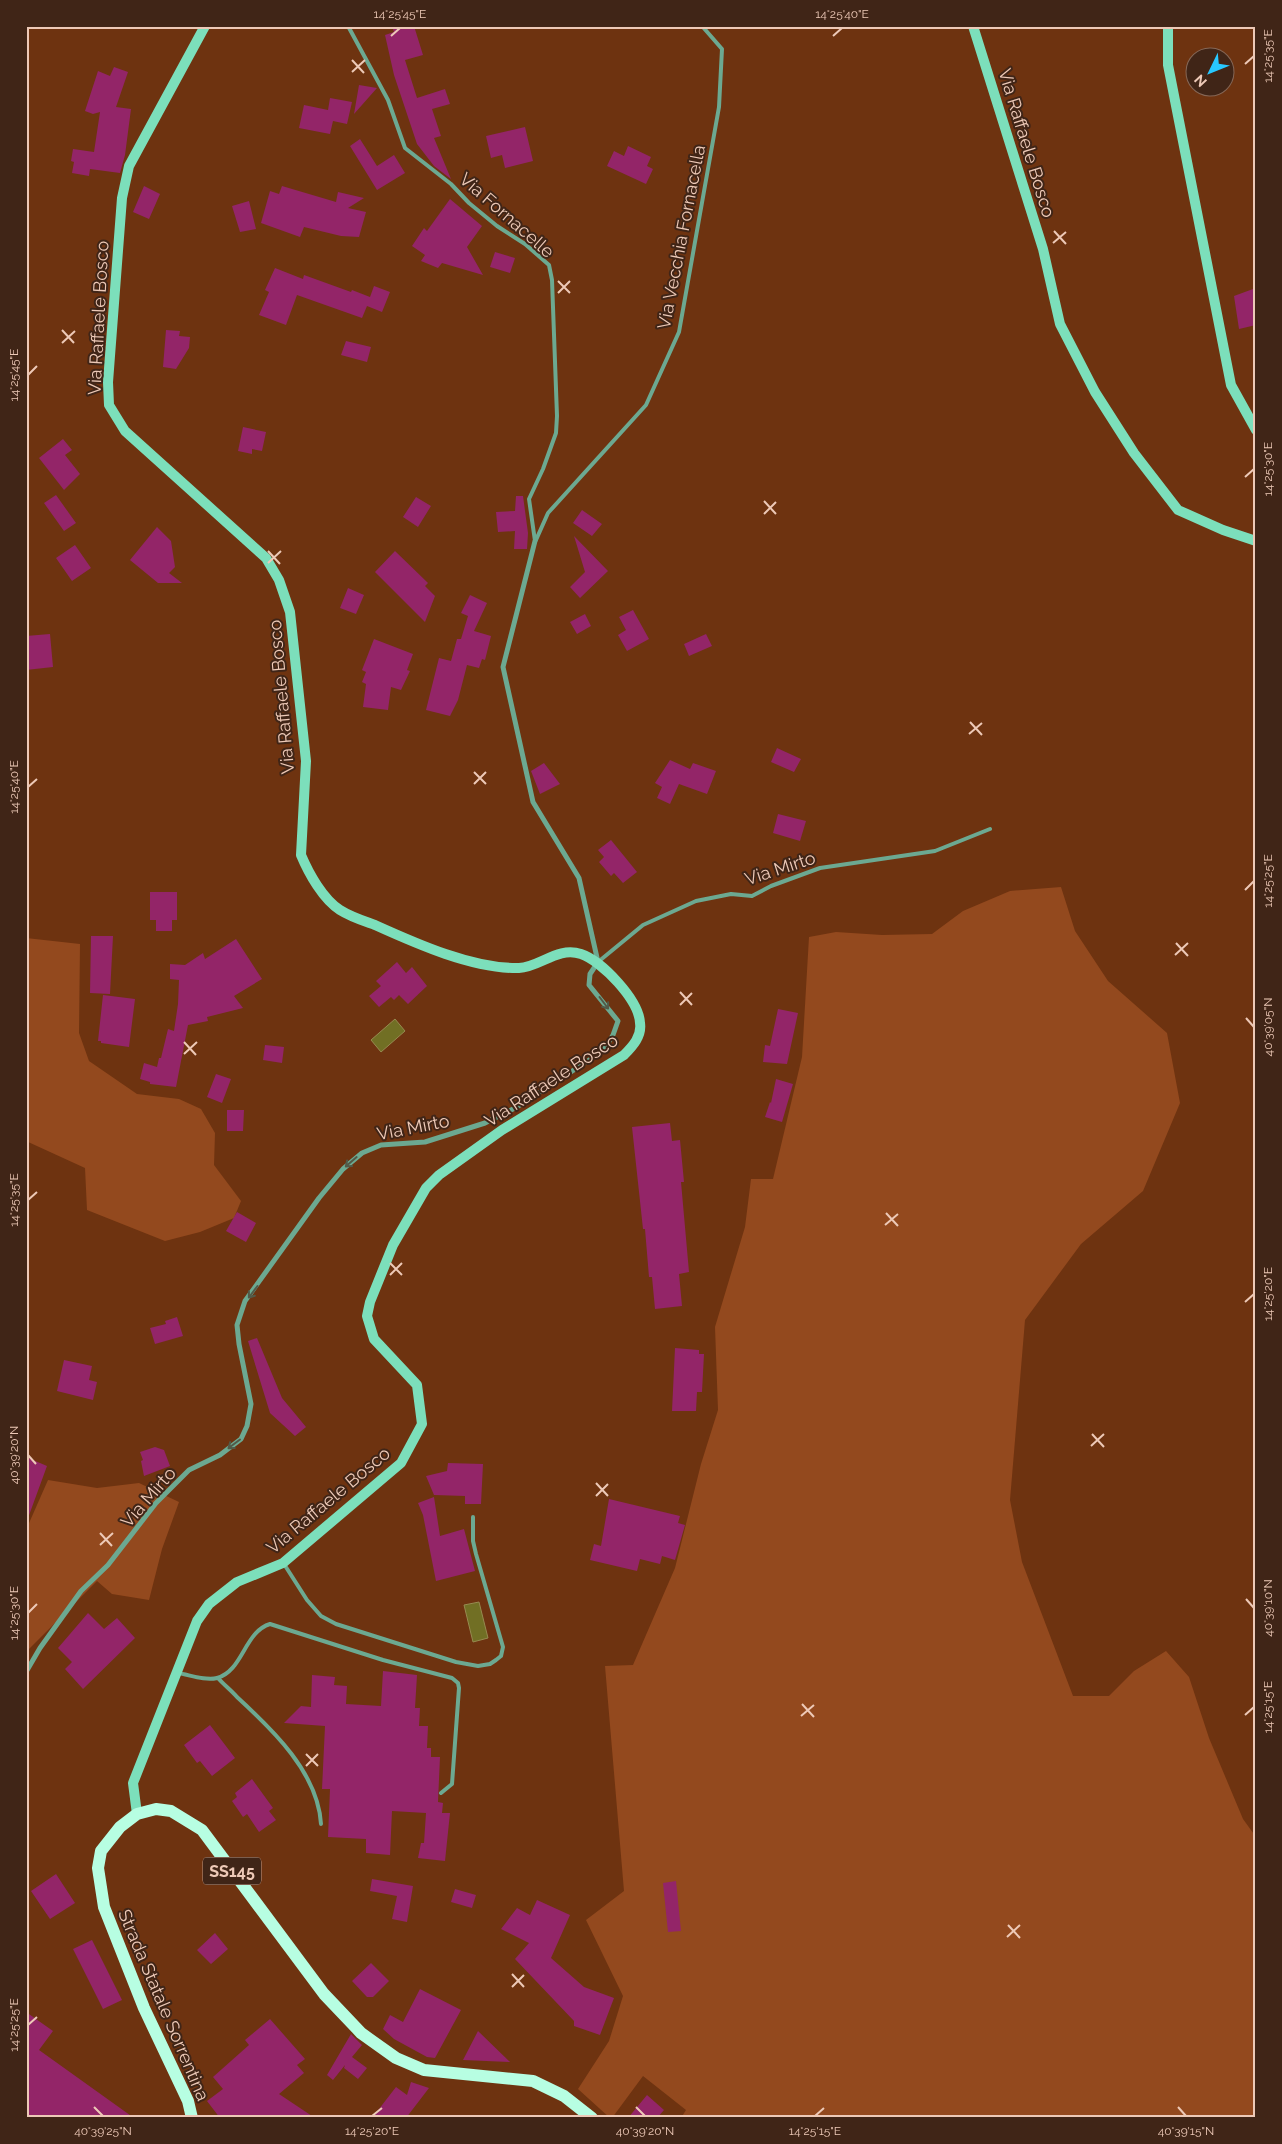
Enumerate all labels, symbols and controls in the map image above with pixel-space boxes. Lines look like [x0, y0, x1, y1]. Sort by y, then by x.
text: 14°25'45"E [374, 7, 426, 21]
text: 14°25'40"E [815, 7, 869, 21]
text: 14°25'35"E [1261, 29, 1275, 83]
north arrow [1184, 48, 1234, 98]
street label: Via Raffaele Bosco [994, 66, 1060, 220]
text: N [1191, 72, 1210, 90]
street label: Via Vecchia Fornacella [653, 143, 709, 331]
street label: Via Fornacelle [455, 168, 559, 262]
street label: Via Raffaele Bosco [83, 240, 113, 396]
text: 14°25'45"E [7, 349, 21, 401]
text: 14°25'30"E [1261, 442, 1275, 496]
street label: Via Raffaele Bosco [264, 619, 298, 775]
text: 14°25'40"E [7, 760, 21, 814]
street label: Via Mirto [742, 847, 818, 889]
text: 14°25'25"E [1261, 854, 1275, 908]
one-way arrow [599, 996, 609, 1010]
text: 40°39'05"N [1261, 998, 1275, 1056]
street label: Via Raffaele Bosco [480, 1029, 622, 1131]
street label: Via Mirto [375, 1110, 451, 1144]
one-way arrow [345, 1157, 358, 1168]
text: 14°25'35"E [7, 1173, 21, 1227]
text: 14°25'20"E [1261, 1267, 1275, 1321]
one-way arrow [248, 1285, 258, 1299]
text: 40°39'20"N [7, 1426, 21, 1484]
one-way arrow [227, 1439, 241, 1449]
street label: Via Raffaele Bosco [262, 1442, 394, 1558]
street label: Via Mirto [116, 1462, 180, 1531]
text: 40°39'10"N [1261, 1579, 1275, 1637]
text: 14°25'30"E [7, 1586, 21, 1640]
text: 14°25'15"E [1261, 1681, 1275, 1733]
road number: SS145 [203, 1858, 261, 1884]
street label: Strada Statale Sorrentina [114, 1906, 214, 2104]
text: 14°25'25"E [7, 1998, 21, 2052]
text: 40°39'25"N [74, 2124, 132, 2138]
text: 14°25'20"E [345, 2124, 399, 2138]
text: 40°39'20"N [616, 2124, 674, 2138]
text: 14°25'15"E [789, 2124, 841, 2138]
text: 40°39'15"N [1158, 2124, 1214, 2138]

